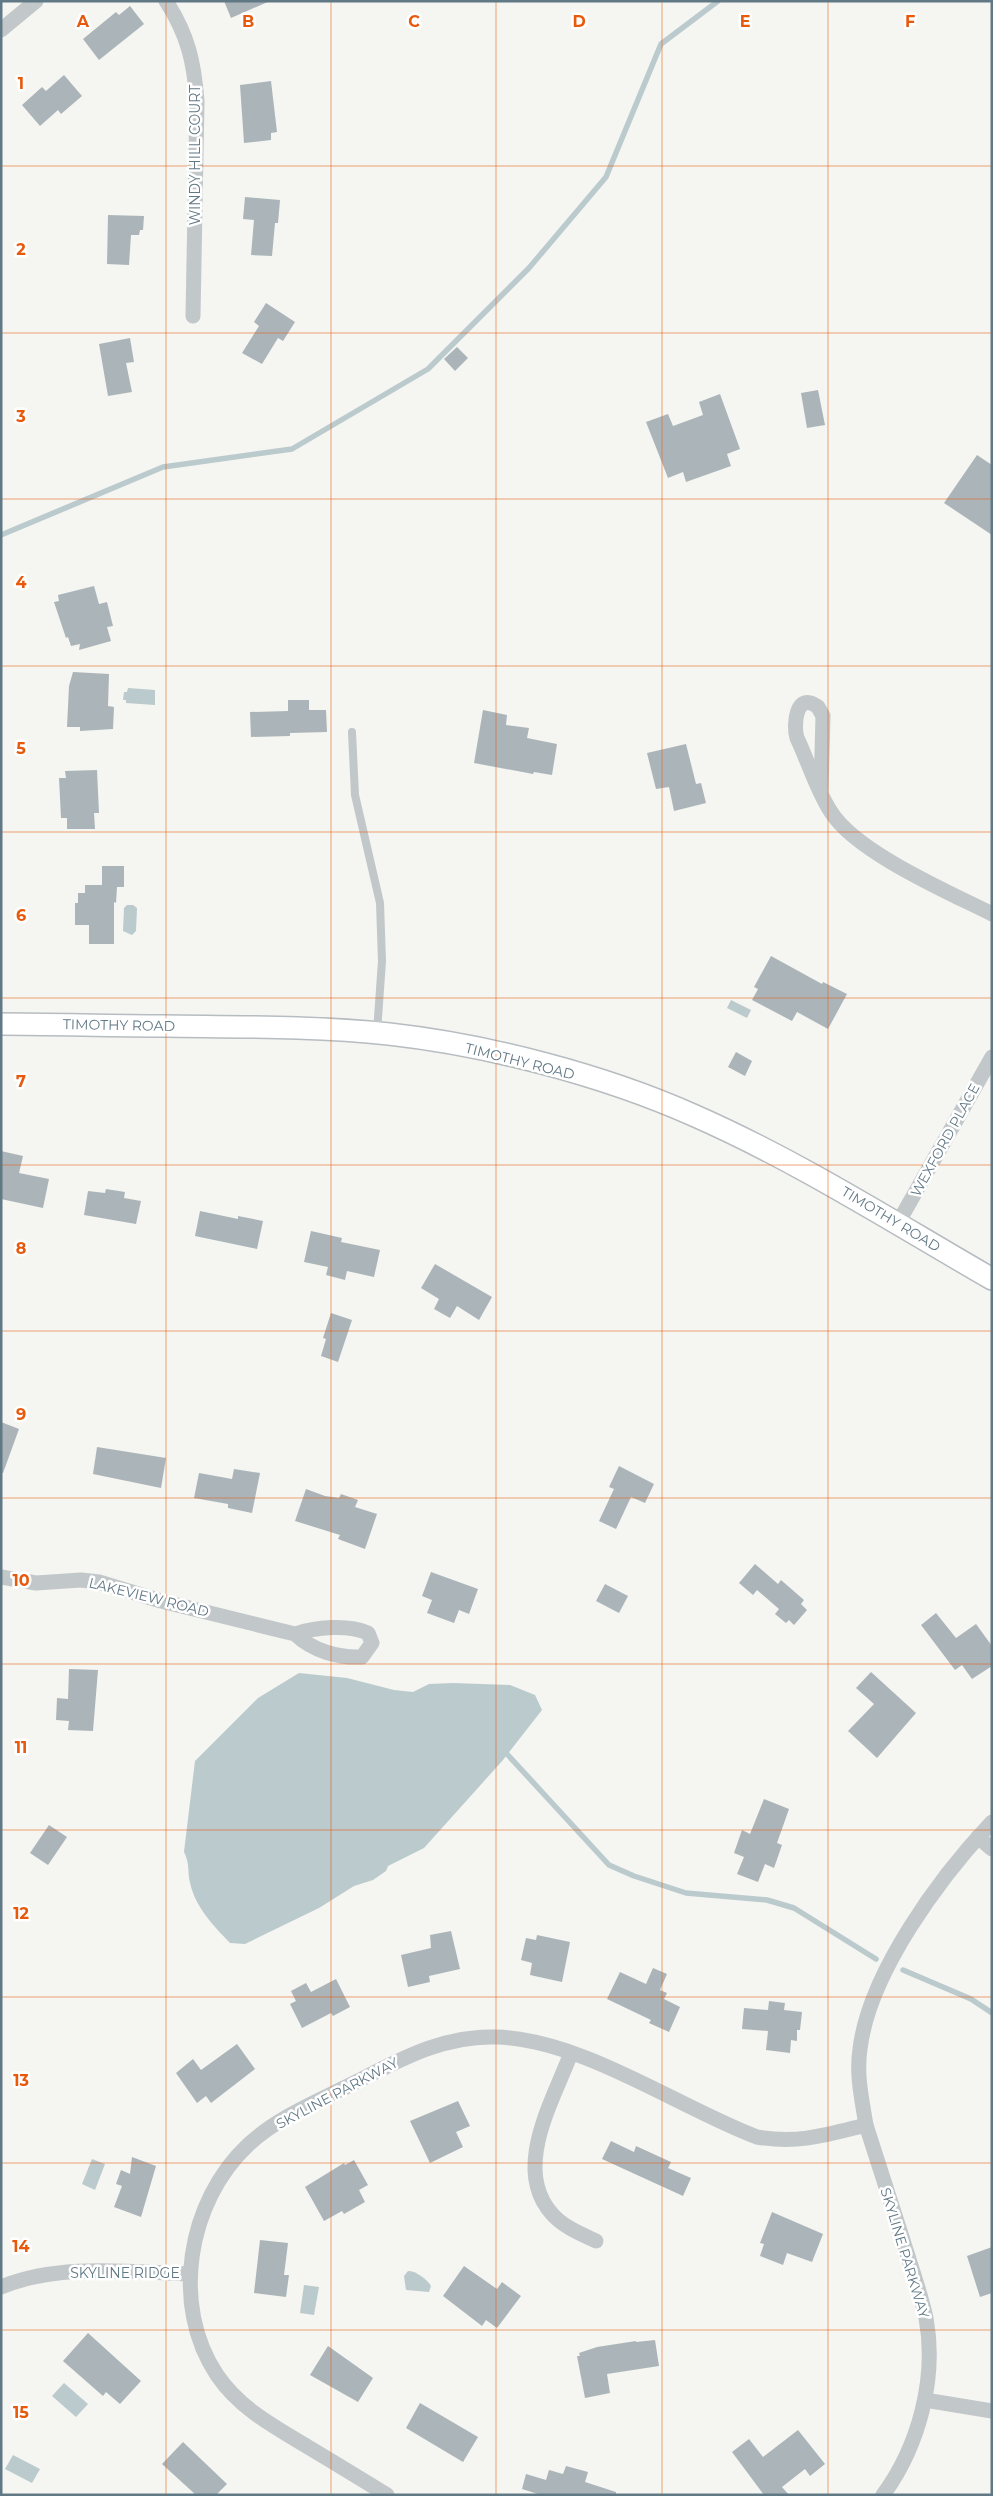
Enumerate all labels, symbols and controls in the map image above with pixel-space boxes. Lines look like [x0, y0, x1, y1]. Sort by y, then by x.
text: A [76, 12, 90, 31]
text: B [242, 12, 254, 31]
text: C [408, 12, 420, 31]
text: D [572, 12, 586, 31]
text: E [740, 12, 750, 31]
text: F [905, 12, 915, 31]
text: 1 [18, 74, 24, 93]
street label: WINDY HILL COURT [186, 85, 204, 225]
text: 2 [16, 240, 26, 259]
text: 3 [15, 407, 26, 426]
text: 4 [15, 573, 27, 592]
text: 5 [16, 739, 26, 758]
text: 6 [16, 906, 26, 925]
street label: TIMOTHY ROAD [63, 1015, 175, 1035]
street label: TIMOTHY ROAD [463, 1039, 577, 1083]
text: 7 [16, 1072, 26, 1091]
street label: WEXFORD PLACE [906, 1080, 984, 1200]
street label: TIMOTHY ROAD [838, 1182, 944, 1256]
text: 8 [16, 1239, 26, 1258]
text: 9 [16, 1405, 26, 1424]
text: 10 [12, 1571, 30, 1590]
street label: LAKEVIEW ROAD [87, 1573, 211, 1621]
text: 11 [15, 1738, 27, 1757]
text: 12 [13, 1904, 29, 1923]
street label: SKYLINE PARKWAY [273, 2053, 401, 2133]
text: 13 [13, 2071, 29, 2090]
street label: SKYLINE PARKWAY [877, 2185, 933, 2321]
text: 14 [12, 2237, 30, 2256]
street label: SKYLINE RIDGE [70, 2264, 180, 2282]
text: 15 [13, 2403, 29, 2422]

